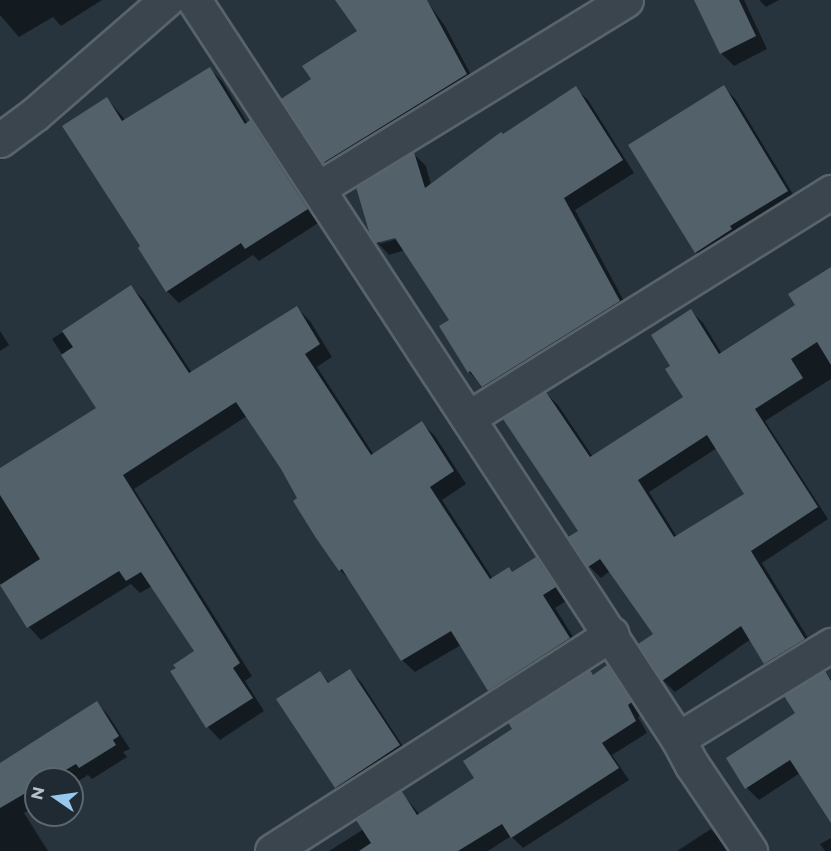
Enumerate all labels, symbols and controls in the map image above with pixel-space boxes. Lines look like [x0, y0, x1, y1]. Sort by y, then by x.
north arrow [24, 767, 84, 827]
text: N [27, 785, 49, 802]

